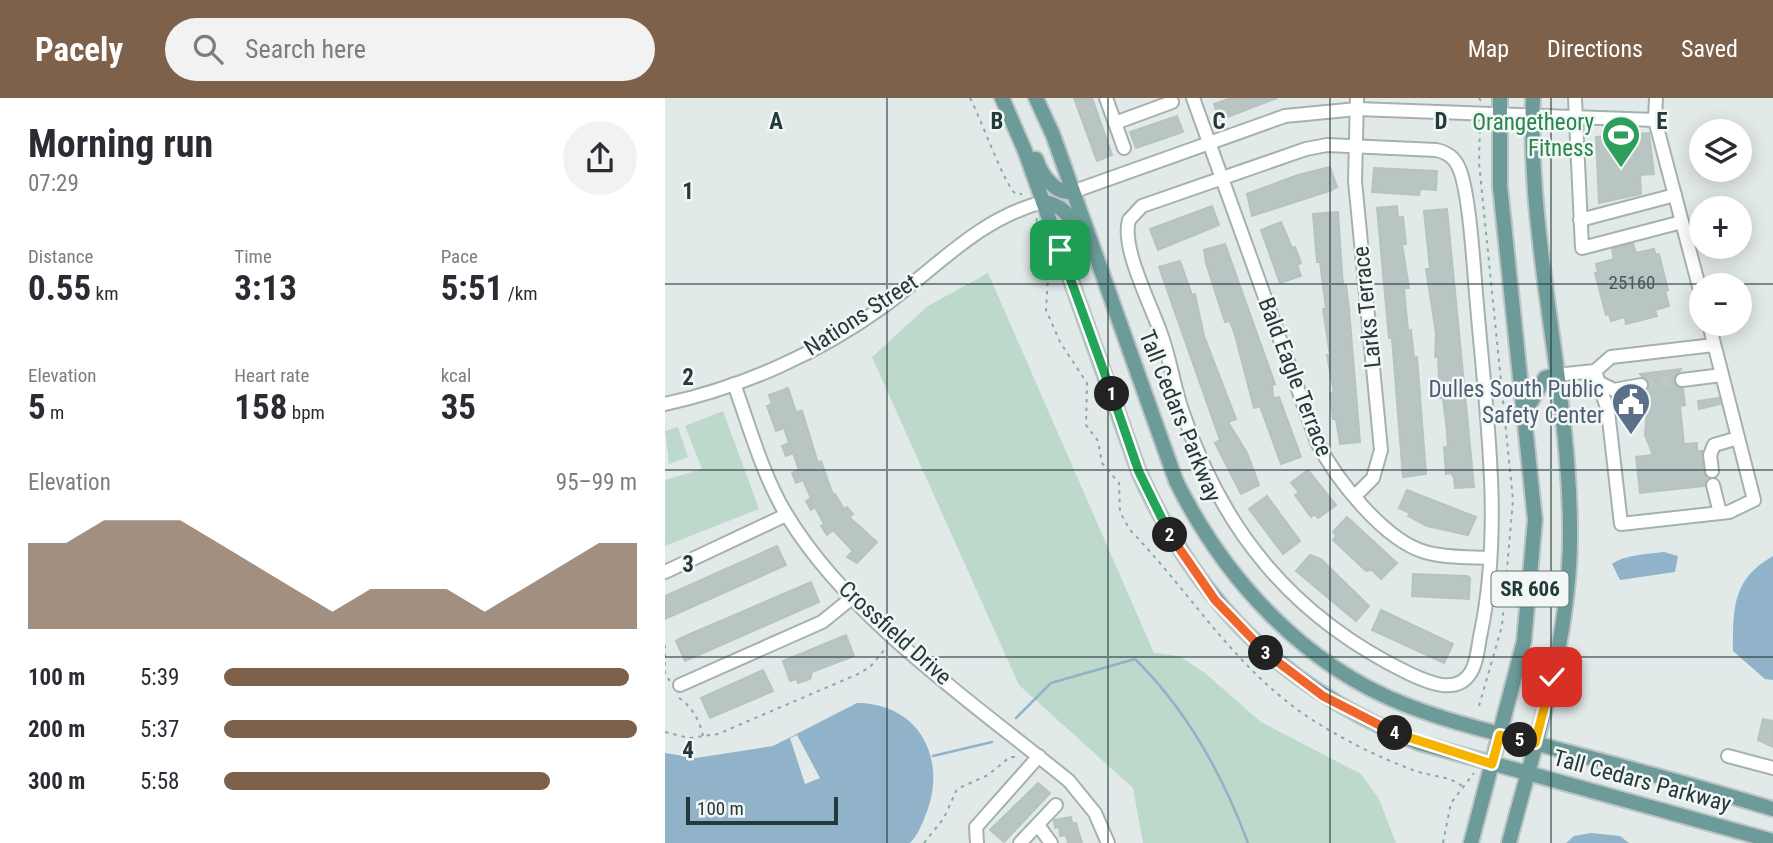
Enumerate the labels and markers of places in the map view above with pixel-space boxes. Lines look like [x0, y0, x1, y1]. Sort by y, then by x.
place label: Orangetheory Fitness [1472, 109, 1594, 162]
sports icon: Orangetheory Fitness [1600, 114, 1642, 169]
pin [1030, 220, 1090, 280]
pin: 1 [1095, 376, 1129, 412]
place label: Dulles South Public Safety Center [1428, 376, 1604, 429]
public building icon: Dulles South Public Safety Center [1610, 381, 1652, 436]
pin: 2 [1153, 518, 1187, 552]
pin: 3 [1249, 636, 1283, 670]
pin [1522, 647, 1582, 707]
pin: 4 [1377, 716, 1413, 750]
pin: 5 [1503, 722, 1537, 758]

